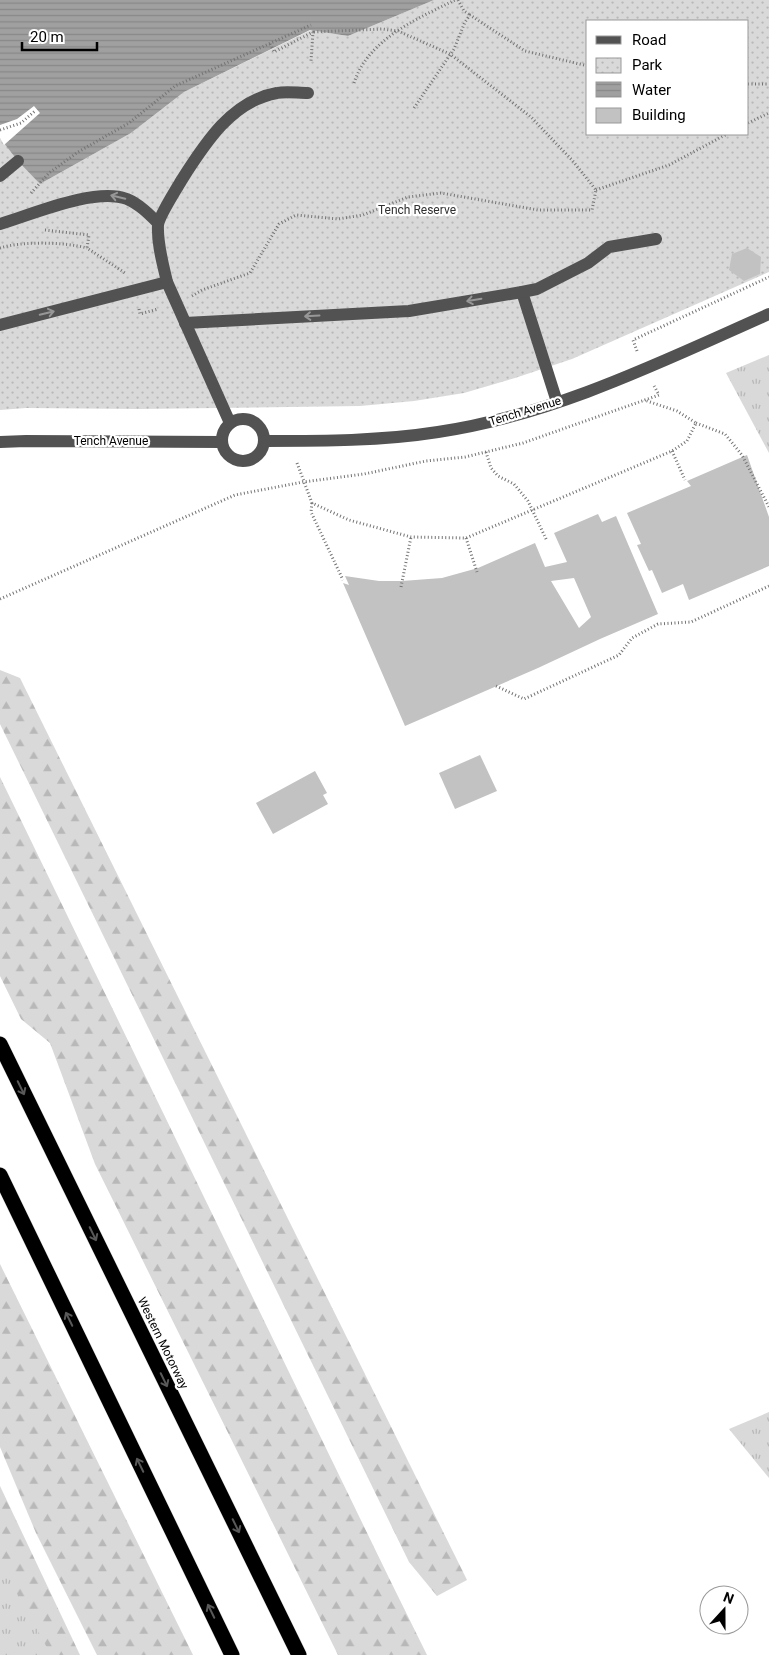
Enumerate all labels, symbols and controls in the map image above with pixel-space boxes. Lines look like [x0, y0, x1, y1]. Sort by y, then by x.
scale bar [22, 20, 98, 52]
legend [586, 20, 749, 135]
text: 20 m [30, 28, 64, 46]
text: Road [632, 31, 666, 49]
text: Park [632, 56, 663, 74]
text: Water [632, 81, 671, 99]
text: Building [632, 106, 686, 124]
one-way arrow [110, 192, 126, 201]
park label: Tench Reserve [378, 203, 456, 217]
one-way arrow [466, 295, 482, 305]
one-way arrow [39, 308, 55, 317]
one-way arrow [305, 311, 321, 320]
street label: Tench Avenue [487, 393, 563, 429]
street label: Tench Avenue [74, 434, 148, 448]
one-way arrow [17, 1080, 27, 1095]
one-way arrow [89, 1226, 98, 1241]
street label: Western Motorway [135, 1295, 191, 1391]
one-way arrow [64, 1311, 74, 1326]
one-way arrow [160, 1372, 169, 1387]
one-way arrow [135, 1458, 144, 1473]
one-way arrow [232, 1518, 241, 1533]
north arrow [699, 1585, 749, 1635]
text: N [721, 1589, 736, 1607]
one-way arrow [206, 1604, 215, 1619]

